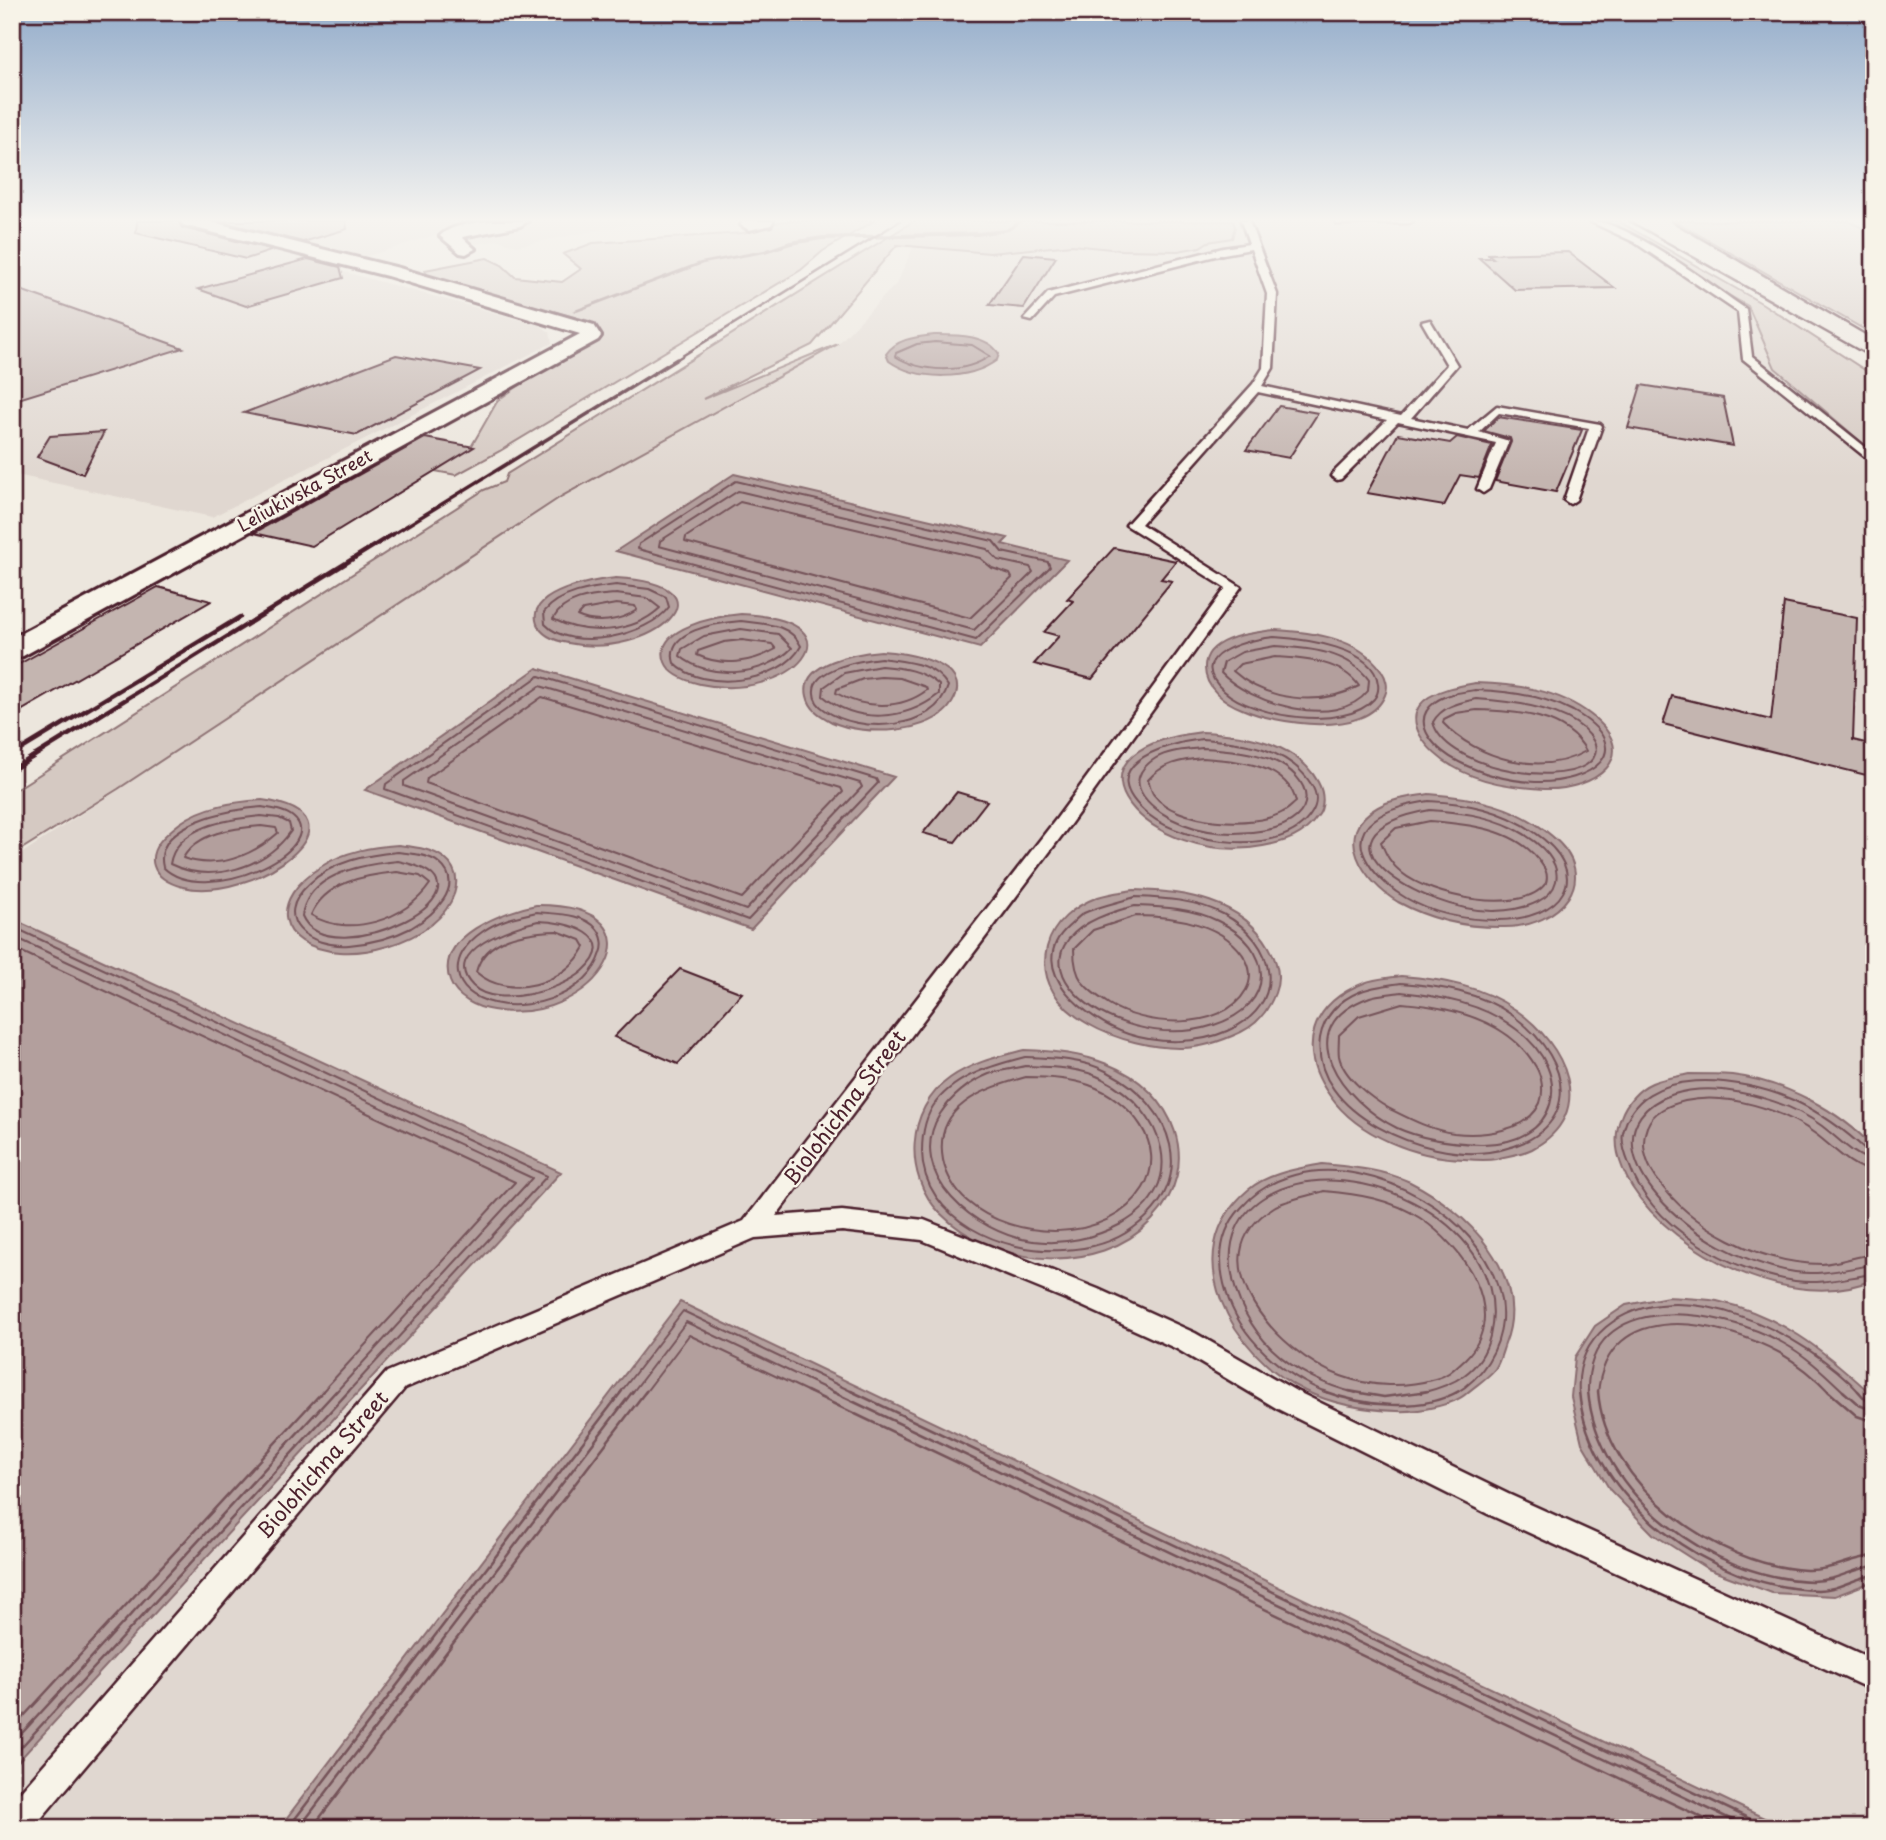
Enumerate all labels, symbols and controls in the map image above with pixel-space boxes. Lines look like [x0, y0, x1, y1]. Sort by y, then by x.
street label: Leliukivska Street [232, 441, 377, 538]
street label: Biolohichna Street [774, 1022, 913, 1191]
street label: Biolohichna Street [248, 1383, 395, 1545]

